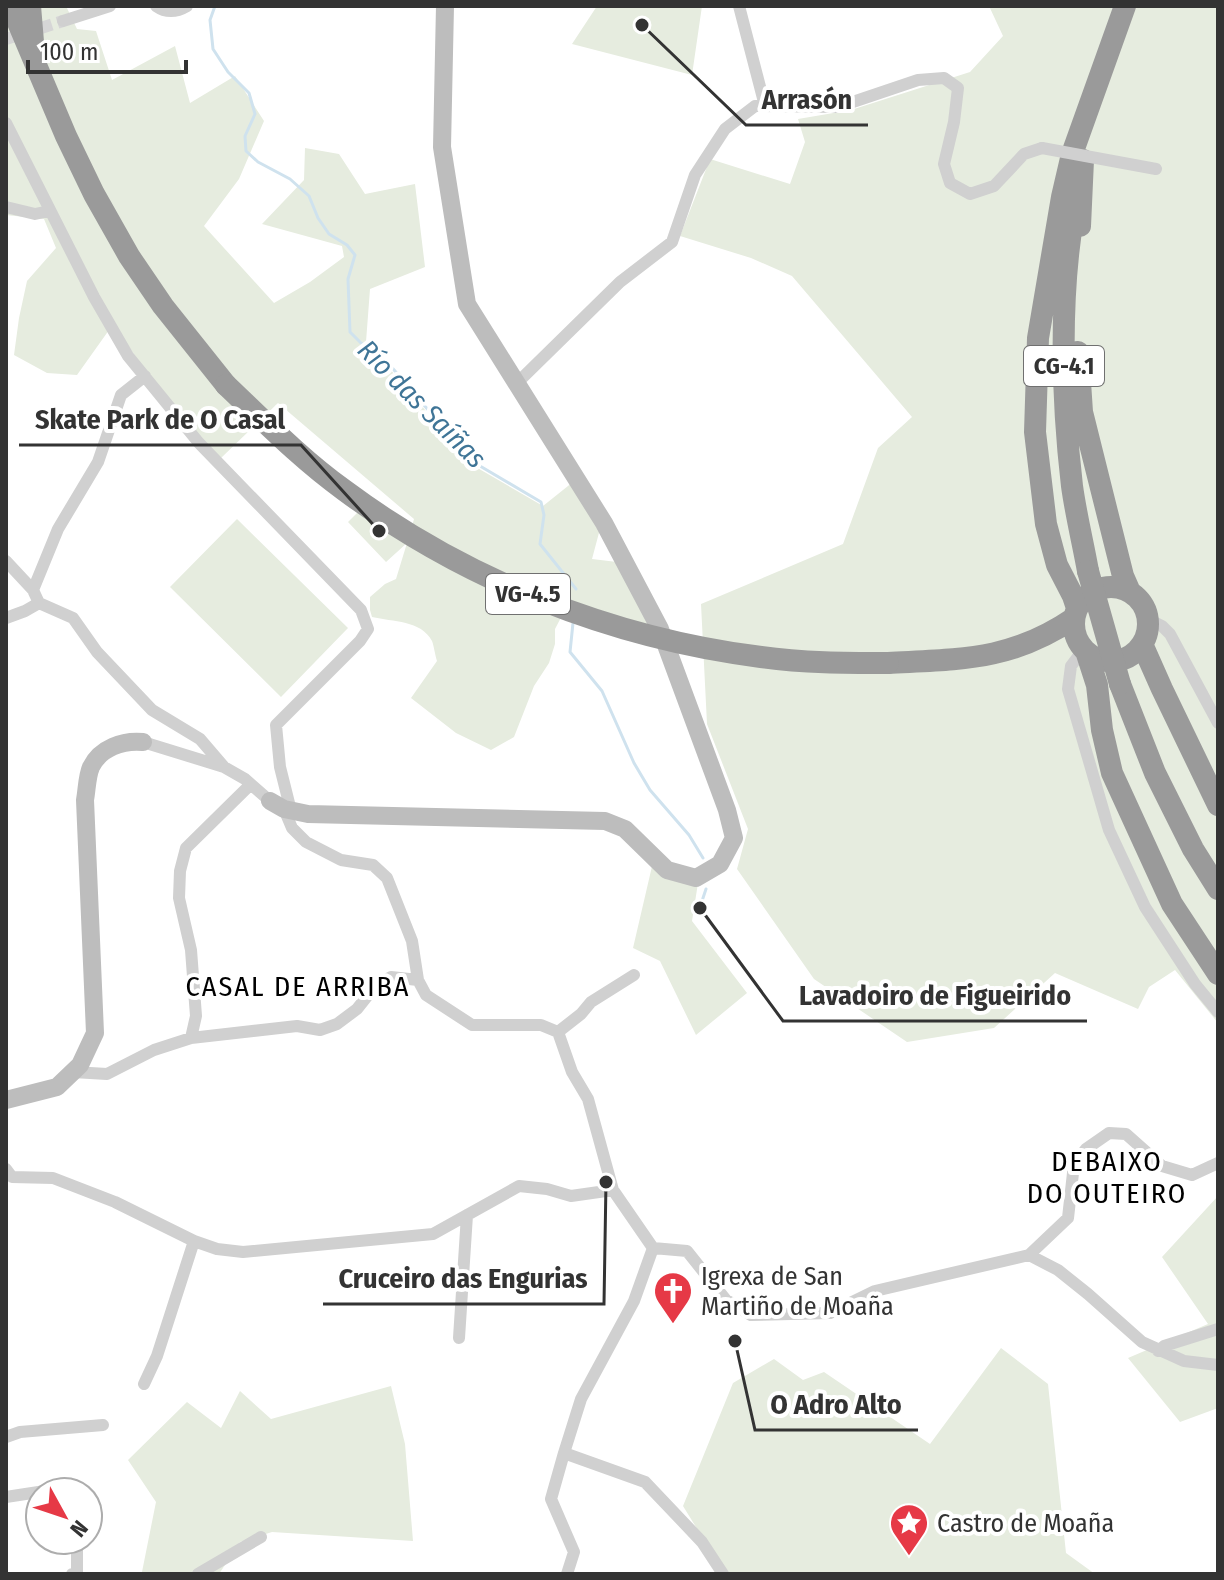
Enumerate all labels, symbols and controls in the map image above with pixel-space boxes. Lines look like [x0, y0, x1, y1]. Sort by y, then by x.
scale bar [28, 24, 186, 74]
text: 100 m [40, 38, 98, 66]
callout: Arrasón [746, 73, 868, 125]
text: Arrasón [761, 83, 852, 116]
water label: Río das Saíñas [351, 333, 493, 475]
road number: CG-4.1 [1024, 346, 1104, 386]
callout: Skate Park de O Casal [19, 393, 301, 445]
text: Skate Park de O Casal [35, 403, 285, 436]
road number: VG-4.5 [486, 574, 570, 614]
callout: Lavadoiro de Figueirido [783, 969, 1087, 1021]
district label: CASAL DE ARRIBA [186, 970, 410, 1003]
text: Lavadoiro de Figueirido [799, 979, 1071, 1012]
district label: DEBAIXO DO OUTEIRO [1027, 1145, 1187, 1210]
callout: Cruceiro das Engurias [323, 1252, 604, 1304]
place label: Igrexa de San Martiño de Moaña [701, 1261, 894, 1322]
text: Cruceiro das Engurias [339, 1262, 587, 1295]
church icon: Igrexa de San Martiño de Moaña [652, 1270, 694, 1325]
callout: O Adro Alto [755, 1378, 918, 1430]
text: O Adro Alto [770, 1388, 902, 1421]
north arrow [24, 1476, 104, 1556]
place icon: Castro de Moaña [888, 1502, 930, 1557]
place label: Castro de Moaña [937, 1508, 1114, 1539]
text: N [64, 1515, 94, 1542]

